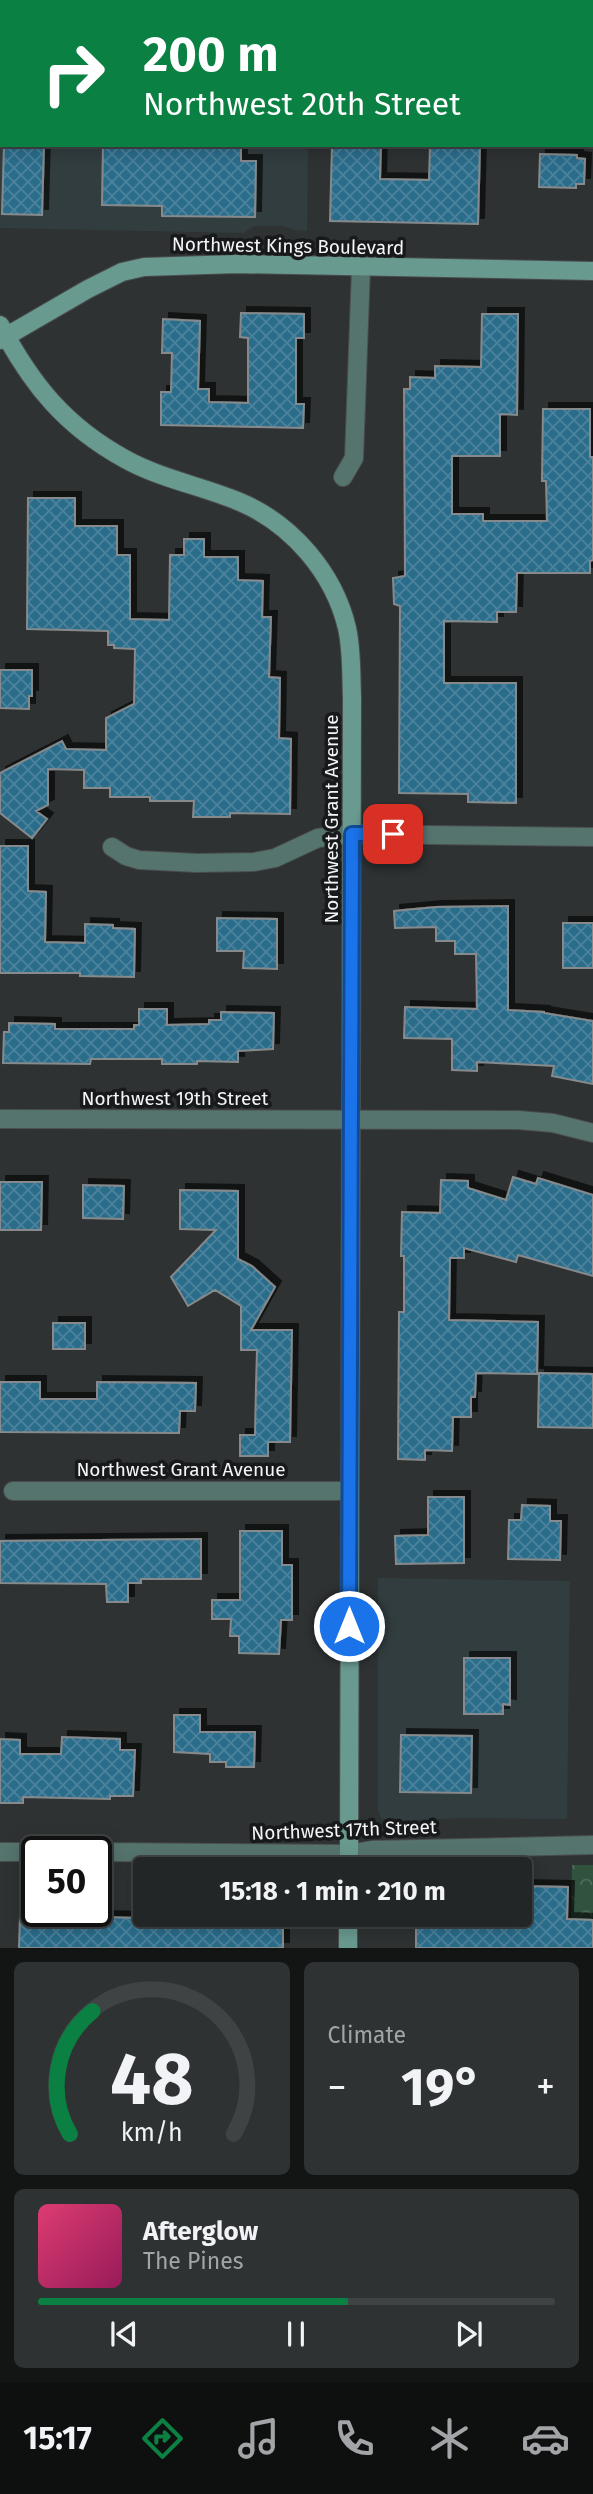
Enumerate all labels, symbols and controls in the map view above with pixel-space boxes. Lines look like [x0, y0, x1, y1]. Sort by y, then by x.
text: 200 m [143, 25, 279, 84]
icon: right [28, 28, 119, 119]
text: Northwest 20th Street [143, 85, 461, 123]
street label: Northwest Kings Boulevard [172, 232, 404, 260]
street label: Northwest Grant Avenue [320, 714, 343, 924]
pin [363, 804, 423, 864]
icon: arrive [374, 815, 412, 853]
street label: Northwest 19th Street [82, 1087, 269, 1110]
street label: Northwest Grant Avenue [76, 1458, 286, 1481]
position arrow [312, 1589, 386, 1663]
street label: Northwest 17th Street [251, 1815, 437, 1845]
speed limit sign: 50 [21, 1836, 112, 1927]
text: 15:18 · 1 min · 210 m [219, 1876, 446, 1907]
text: Climate [328, 2021, 406, 2049]
text: 48 [110, 2037, 193, 2124]
text: 19° [401, 2056, 481, 2119]
text: − [328, 2064, 347, 2110]
text: + [536, 2064, 555, 2110]
text: km/h [121, 2118, 183, 2148]
text: Afterglow [143, 2216, 258, 2247]
text: The Pines [143, 2247, 244, 2275]
icon: previous [105, 2315, 143, 2353]
icon: pause [277, 2315, 315, 2353]
icon: next [450, 2315, 488, 2353]
icon: directions [138, 2414, 187, 2463]
icon: music [234, 2414, 283, 2463]
icon: phone [330, 2414, 379, 2463]
icon: climate [425, 2414, 474, 2463]
icon: car [521, 2414, 570, 2463]
text: 15:17 [23, 2419, 92, 2457]

